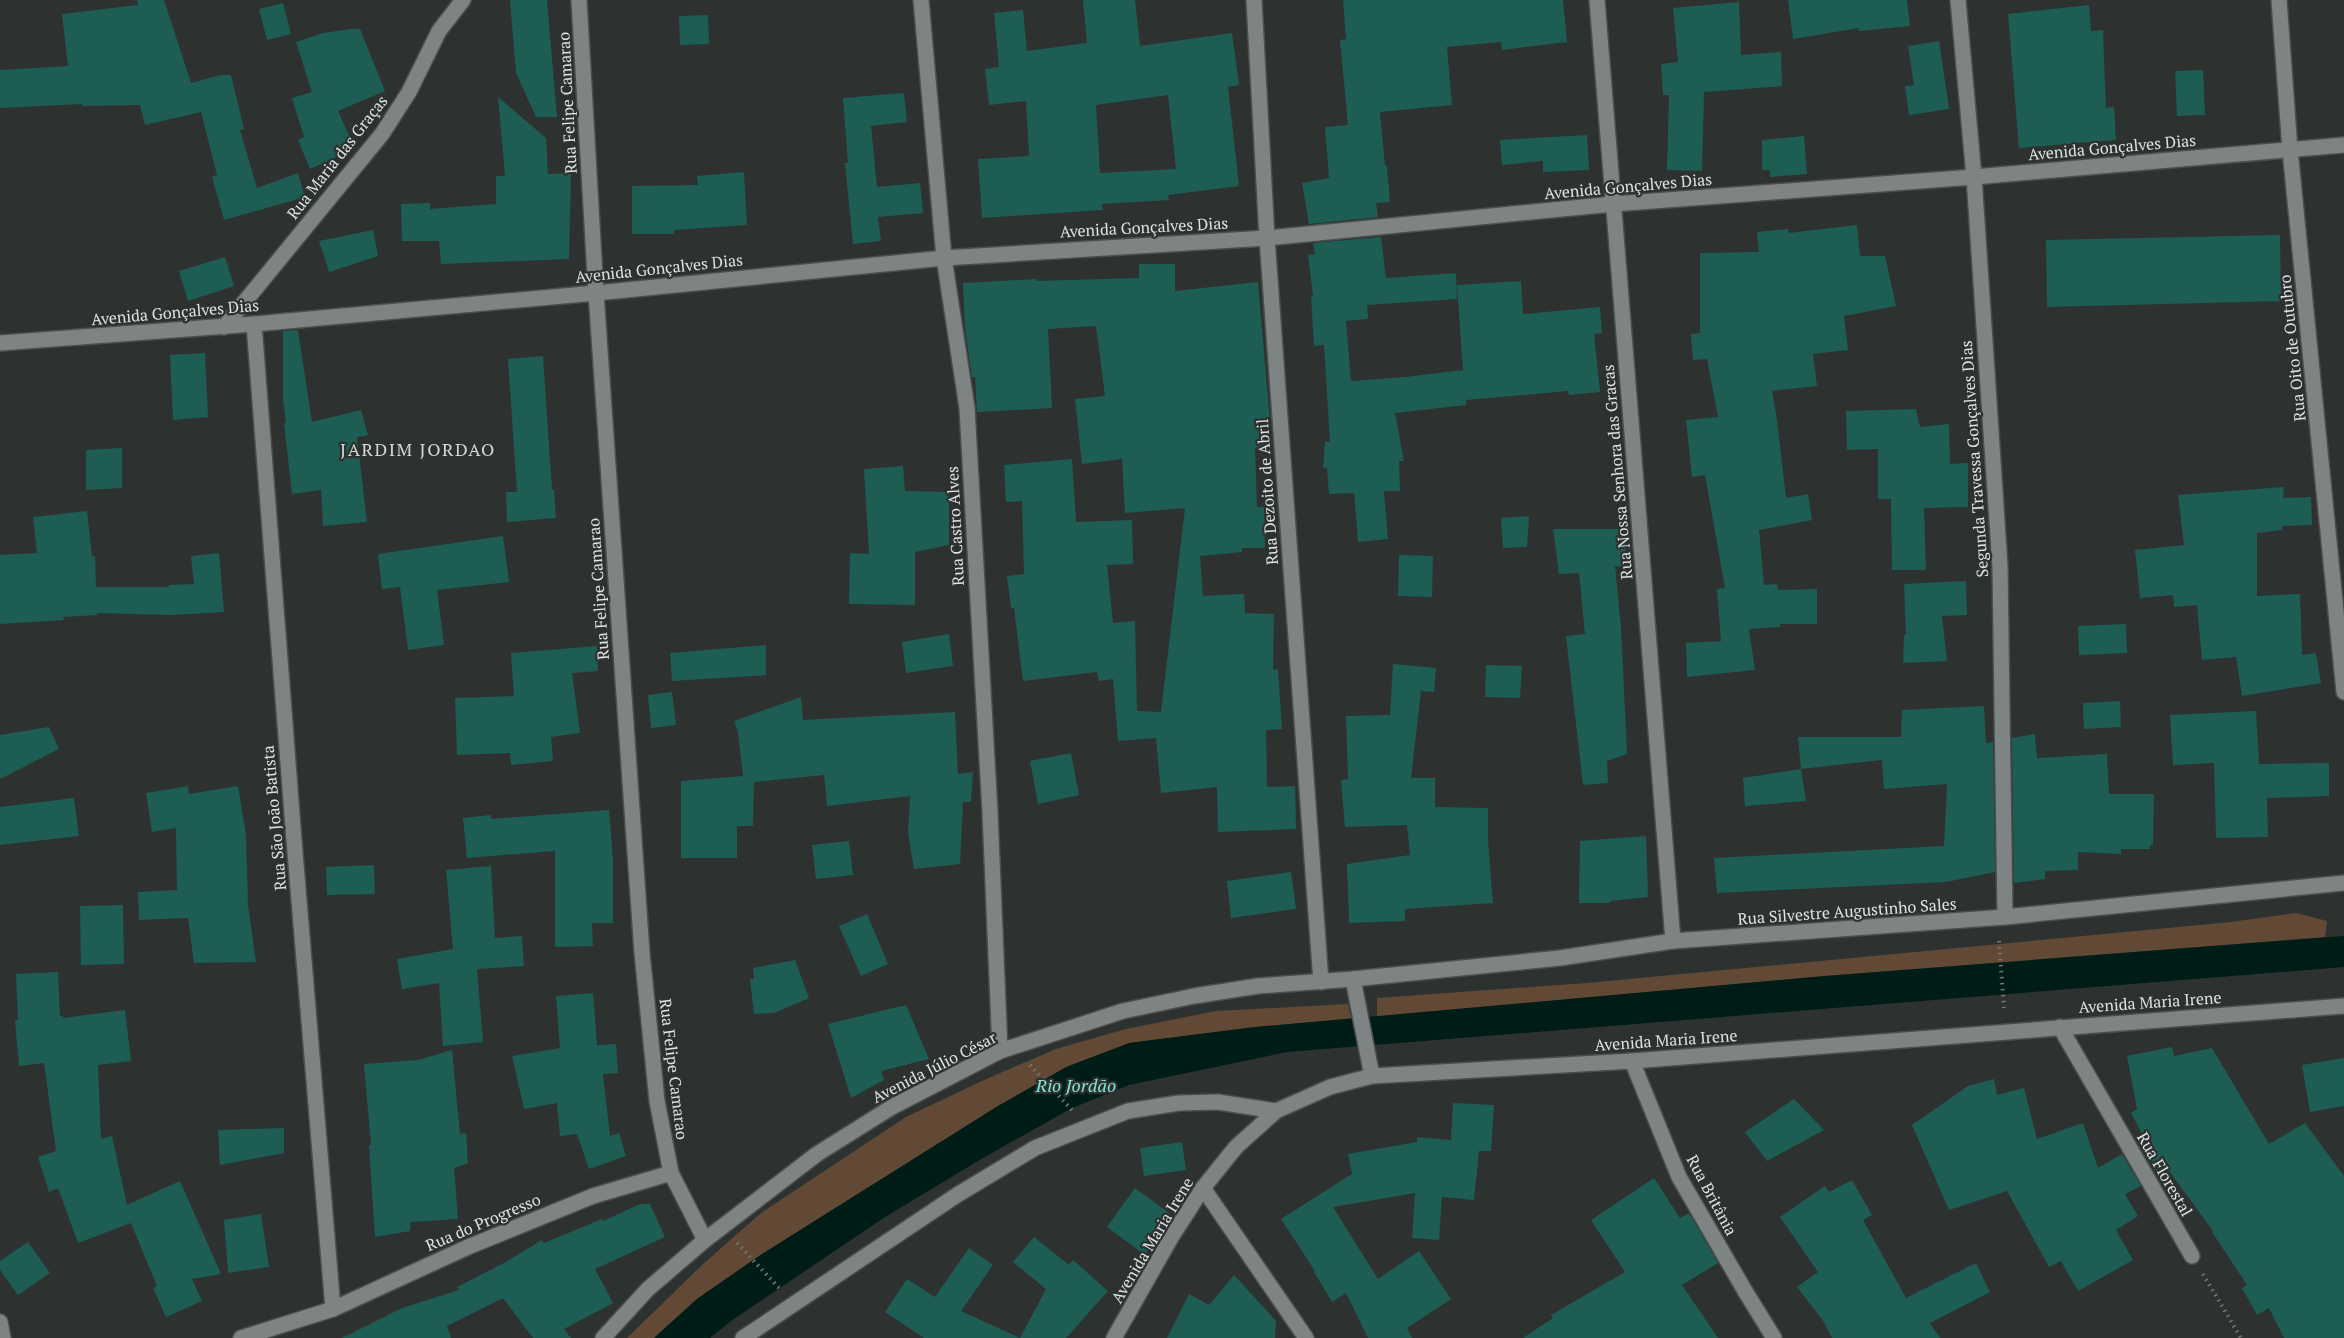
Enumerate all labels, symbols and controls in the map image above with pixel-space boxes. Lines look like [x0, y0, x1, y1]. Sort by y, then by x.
street label: Rua Felipe Camarao [552, 31, 582, 175]
street label: Rua Maria das Graças [282, 90, 392, 224]
street label: Avenida Gonçalves Dias [2027, 129, 2197, 165]
street label: Avenida Gonçalves Dias [1543, 168, 1713, 204]
street label: Avenida Gonçalves Dias [1059, 212, 1229, 242]
street label: Avenida Gonçalves Dias [574, 248, 744, 288]
street label: Rua Oito de Outubro [2273, 273, 2311, 422]
street label: Avenida Gonçalves Dias [90, 294, 260, 330]
street label: Segunda Travessa Gonçalves Dias [1955, 340, 1993, 578]
street label: Rua Nossa Senhora das Gracas [1597, 364, 1637, 580]
street label: Rua Dezoito de Abril [1251, 418, 1283, 566]
district label: JARDIM JORDAO [340, 437, 496, 461]
street label: Rua Castro Alves [941, 466, 969, 586]
street label: Rua Felipe Camarao [582, 517, 614, 661]
street label: Rua São João Batista [257, 745, 291, 891]
street label: Rua Silvestre Augustinho Sales [1737, 892, 1957, 930]
street label: Avenida Maria Irene [2078, 986, 2222, 1018]
street label: Rua Felipe Camarao [654, 997, 694, 1141]
street label: Avenida Maria Irene [1594, 1024, 1738, 1056]
street label: Avenida Júlio César [868, 1026, 1001, 1108]
water label: Rio Jordão [1035, 1073, 1116, 1097]
street label: Rua Florestal [2132, 1128, 2198, 1220]
street label: Rua Britânia [1681, 1151, 1743, 1239]
street label: Avenida Maria Irene [1106, 1173, 1198, 1307]
street label: Rua do Progresso [422, 1188, 544, 1256]

